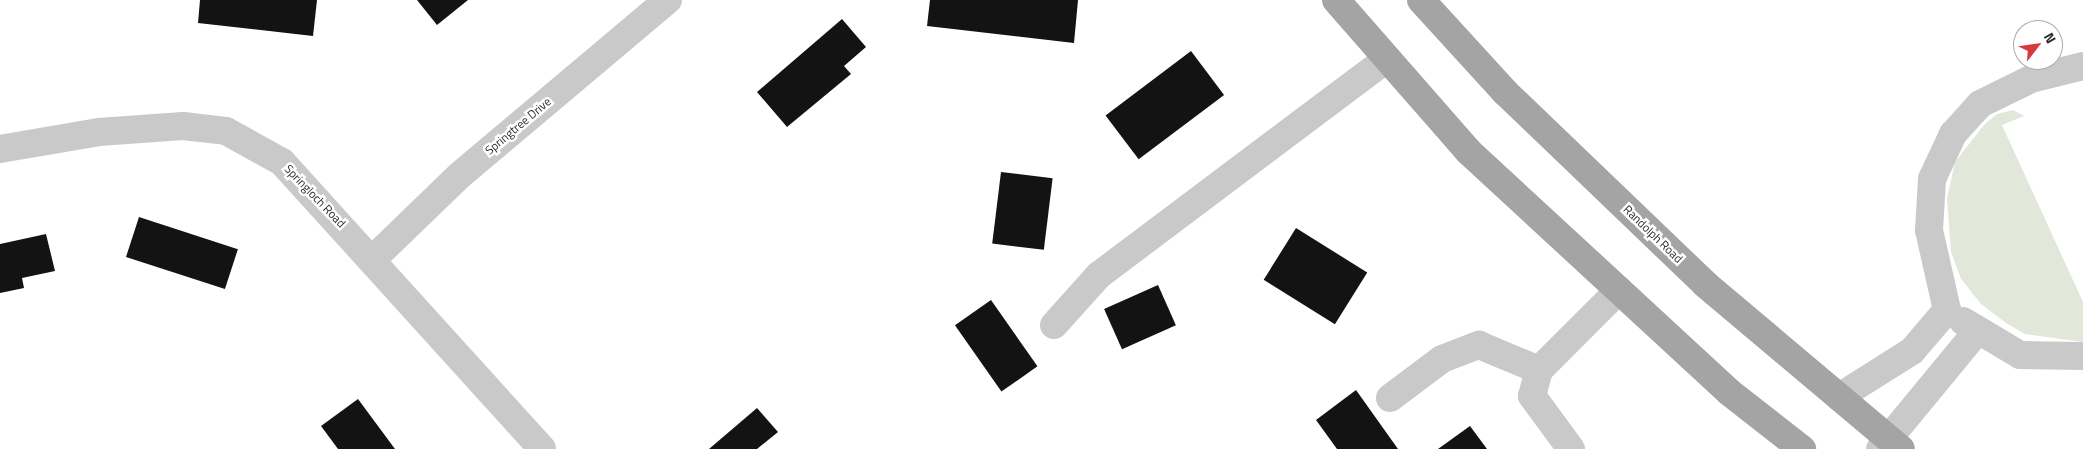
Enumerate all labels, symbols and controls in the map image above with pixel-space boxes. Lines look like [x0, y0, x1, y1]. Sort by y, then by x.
north arrow [2013, 20, 2063, 70]
text: N [2039, 28, 2062, 47]
street label: Springtree Drive [482, 94, 554, 158]
street label: Springloch Road [281, 162, 349, 230]
street label: Randolph Road [1620, 202, 1686, 266]

